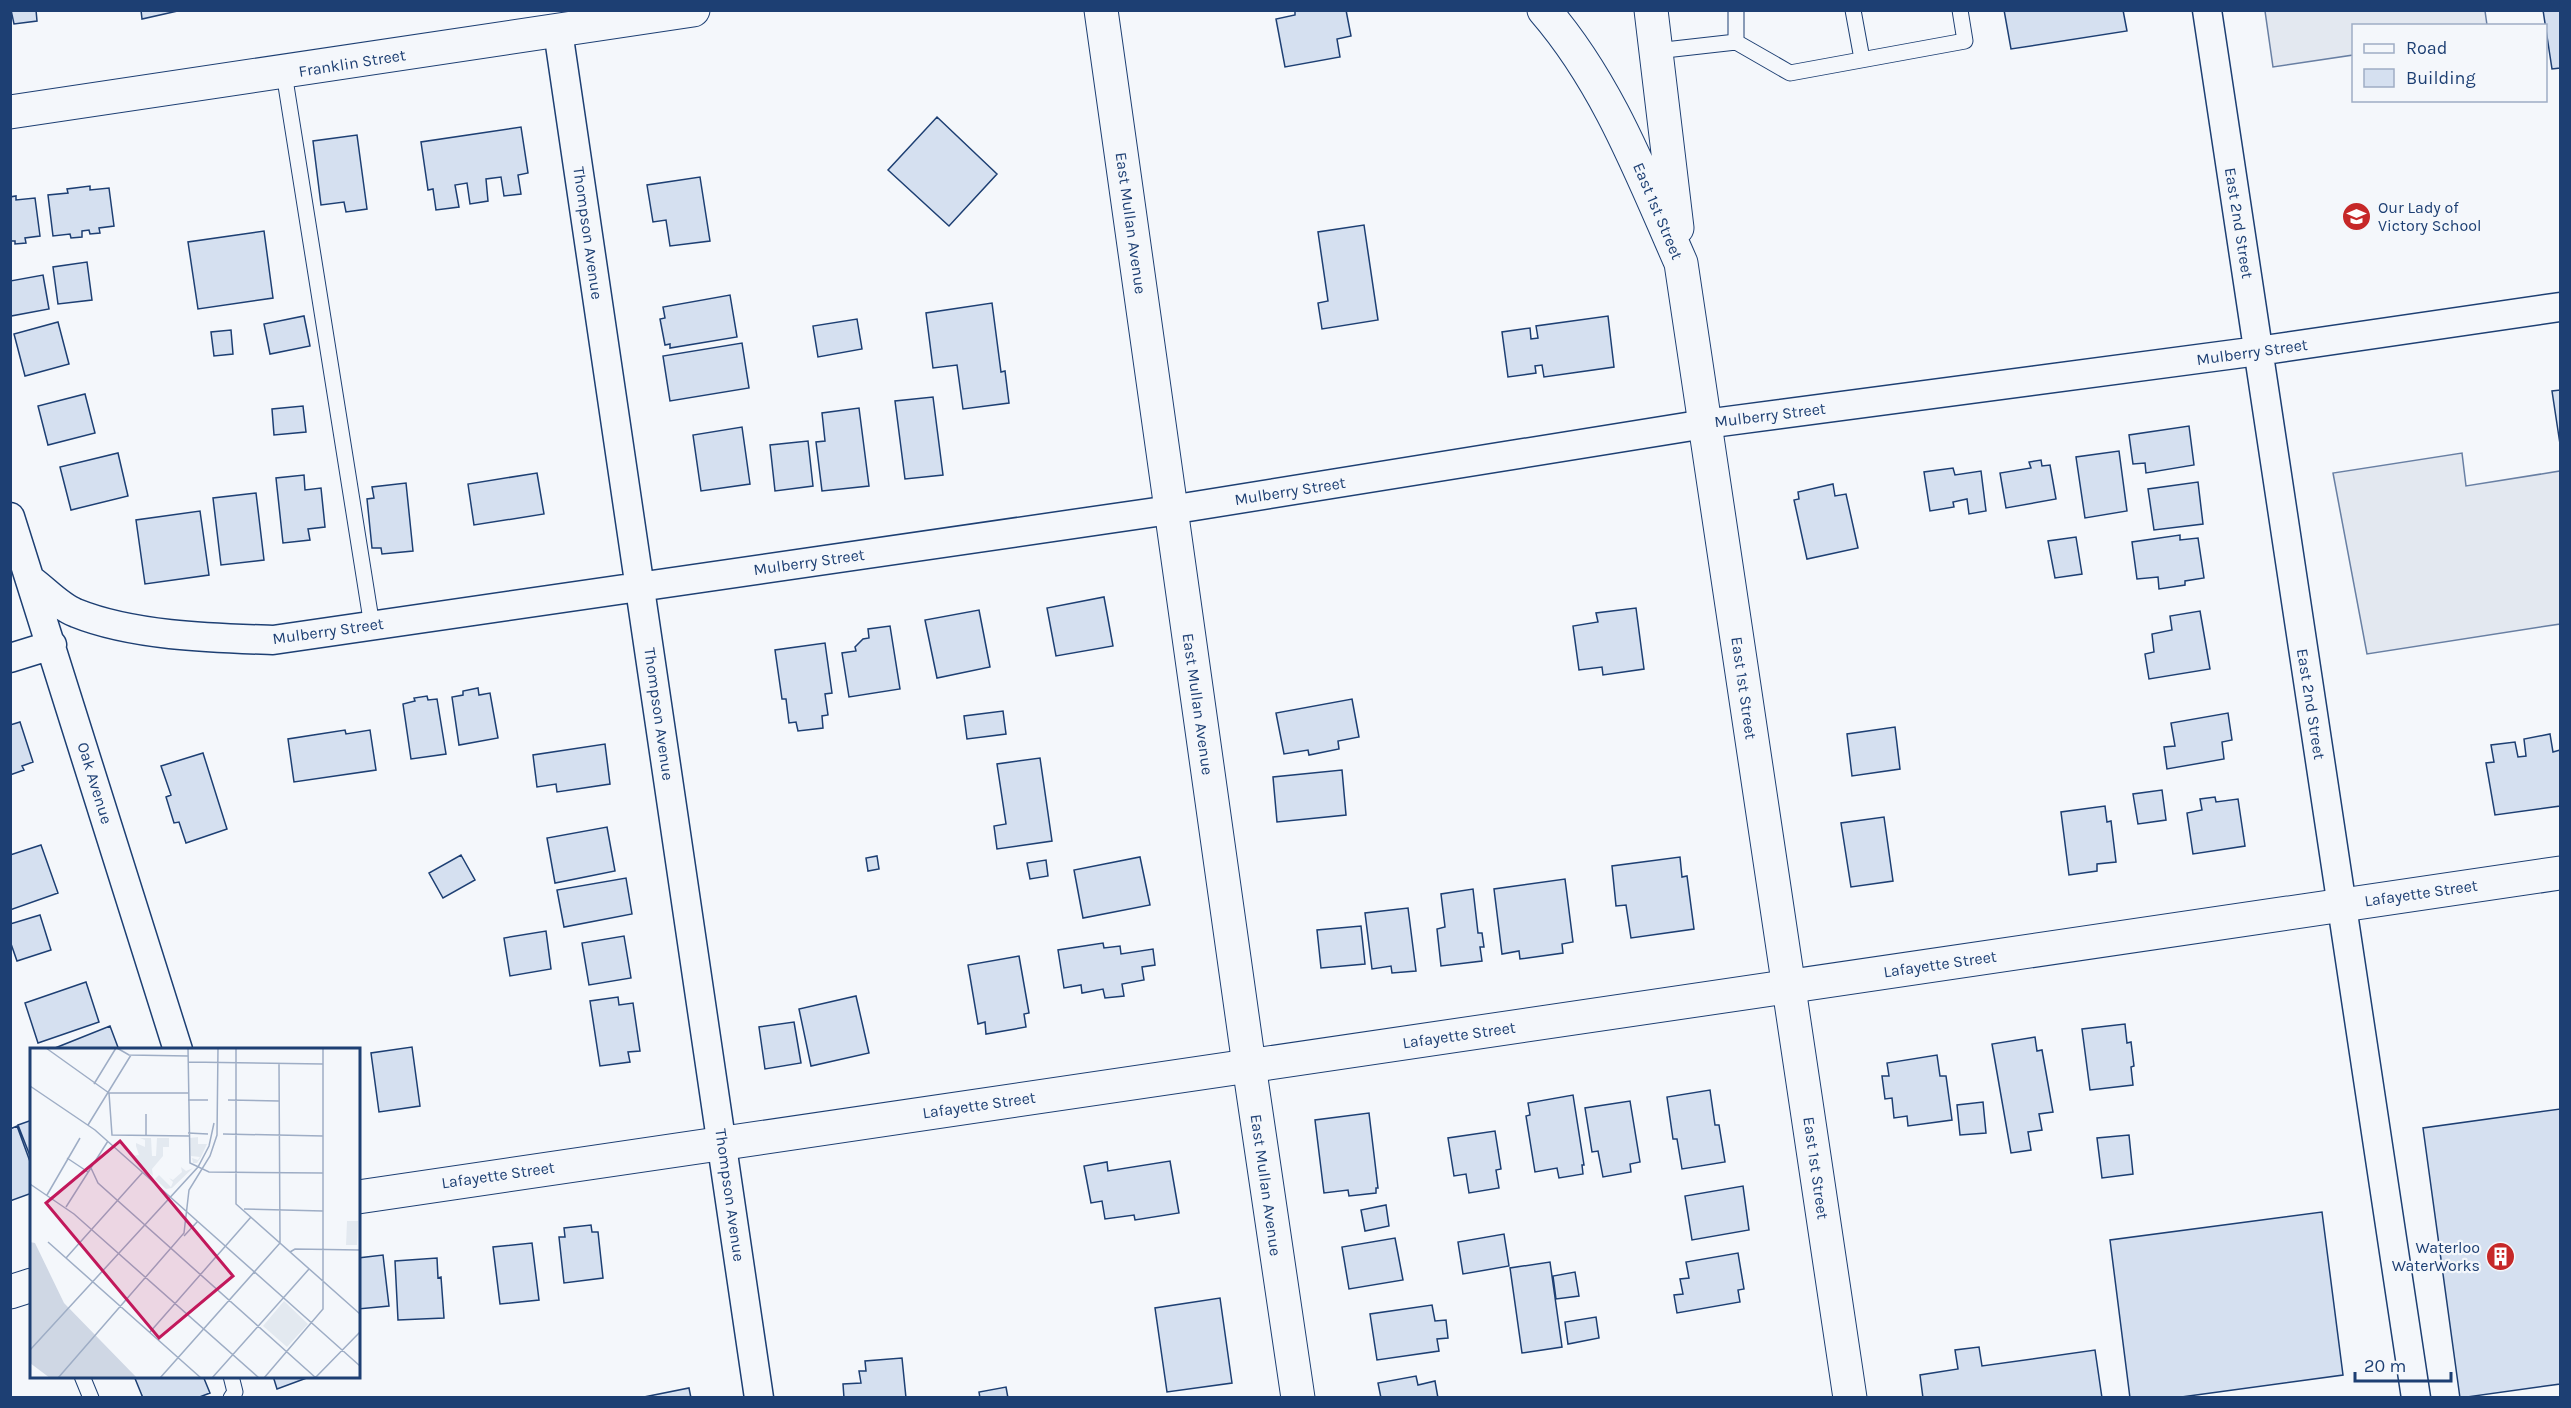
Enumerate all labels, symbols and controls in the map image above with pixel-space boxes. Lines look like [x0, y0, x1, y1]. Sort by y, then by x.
legend [2352, 24, 2547, 102]
text: Road [2406, 37, 2447, 59]
street label: Franklin Street [297, 45, 407, 81]
text: Building [2406, 67, 2476, 89]
street label: East Mullan Avenue [1112, 151, 1150, 295]
street label: East 1st Street [1629, 160, 1687, 262]
street label: Thompson Avenue [569, 165, 607, 301]
street label: East 2nd Street [2221, 166, 2257, 280]
place label: Our Lady of Victory School [2378, 198, 2481, 235]
school or university icon: Our Lady of Victory School [2341, 200, 2373, 232]
street label: Mulberry Street [2195, 335, 2309, 369]
street label: Mulberry Street [1713, 399, 1827, 431]
street label: Mulberry Street [1233, 473, 1347, 509]
street label: Mulberry Street [752, 545, 866, 579]
street label: Mulberry Street [271, 614, 385, 648]
street label: East Mullan Avenue [1179, 632, 1217, 776]
street label: East 1st Street [1727, 635, 1761, 741]
street label: Thompson Avenue [640, 646, 678, 782]
street label: East 2nd Street [2293, 647, 2329, 761]
street label: Oak Avenue [74, 740, 116, 826]
street label: Lafayette Street [2363, 876, 2479, 910]
street label: Lafayette Street [1882, 947, 1998, 981]
street label: Lafayette Street [1401, 1018, 1517, 1052]
inset map [30, 1048, 360, 1378]
street label: Lafayette Street [921, 1088, 1037, 1122]
street label: East Mullan Avenue [1247, 1113, 1285, 1257]
street label: East 1st Street [1799, 1115, 1833, 1221]
street label: Thompson Avenue [711, 1127, 749, 1263]
street label: Lafayette Street [440, 1158, 556, 1192]
place label: Waterloo WaterWorks [2392, 1238, 2480, 1275]
building icon: Waterloo WaterWorks [2485, 1240, 2517, 1272]
scale bar [2355, 1345, 2451, 1383]
text: 20 m [2364, 1355, 2406, 1377]

